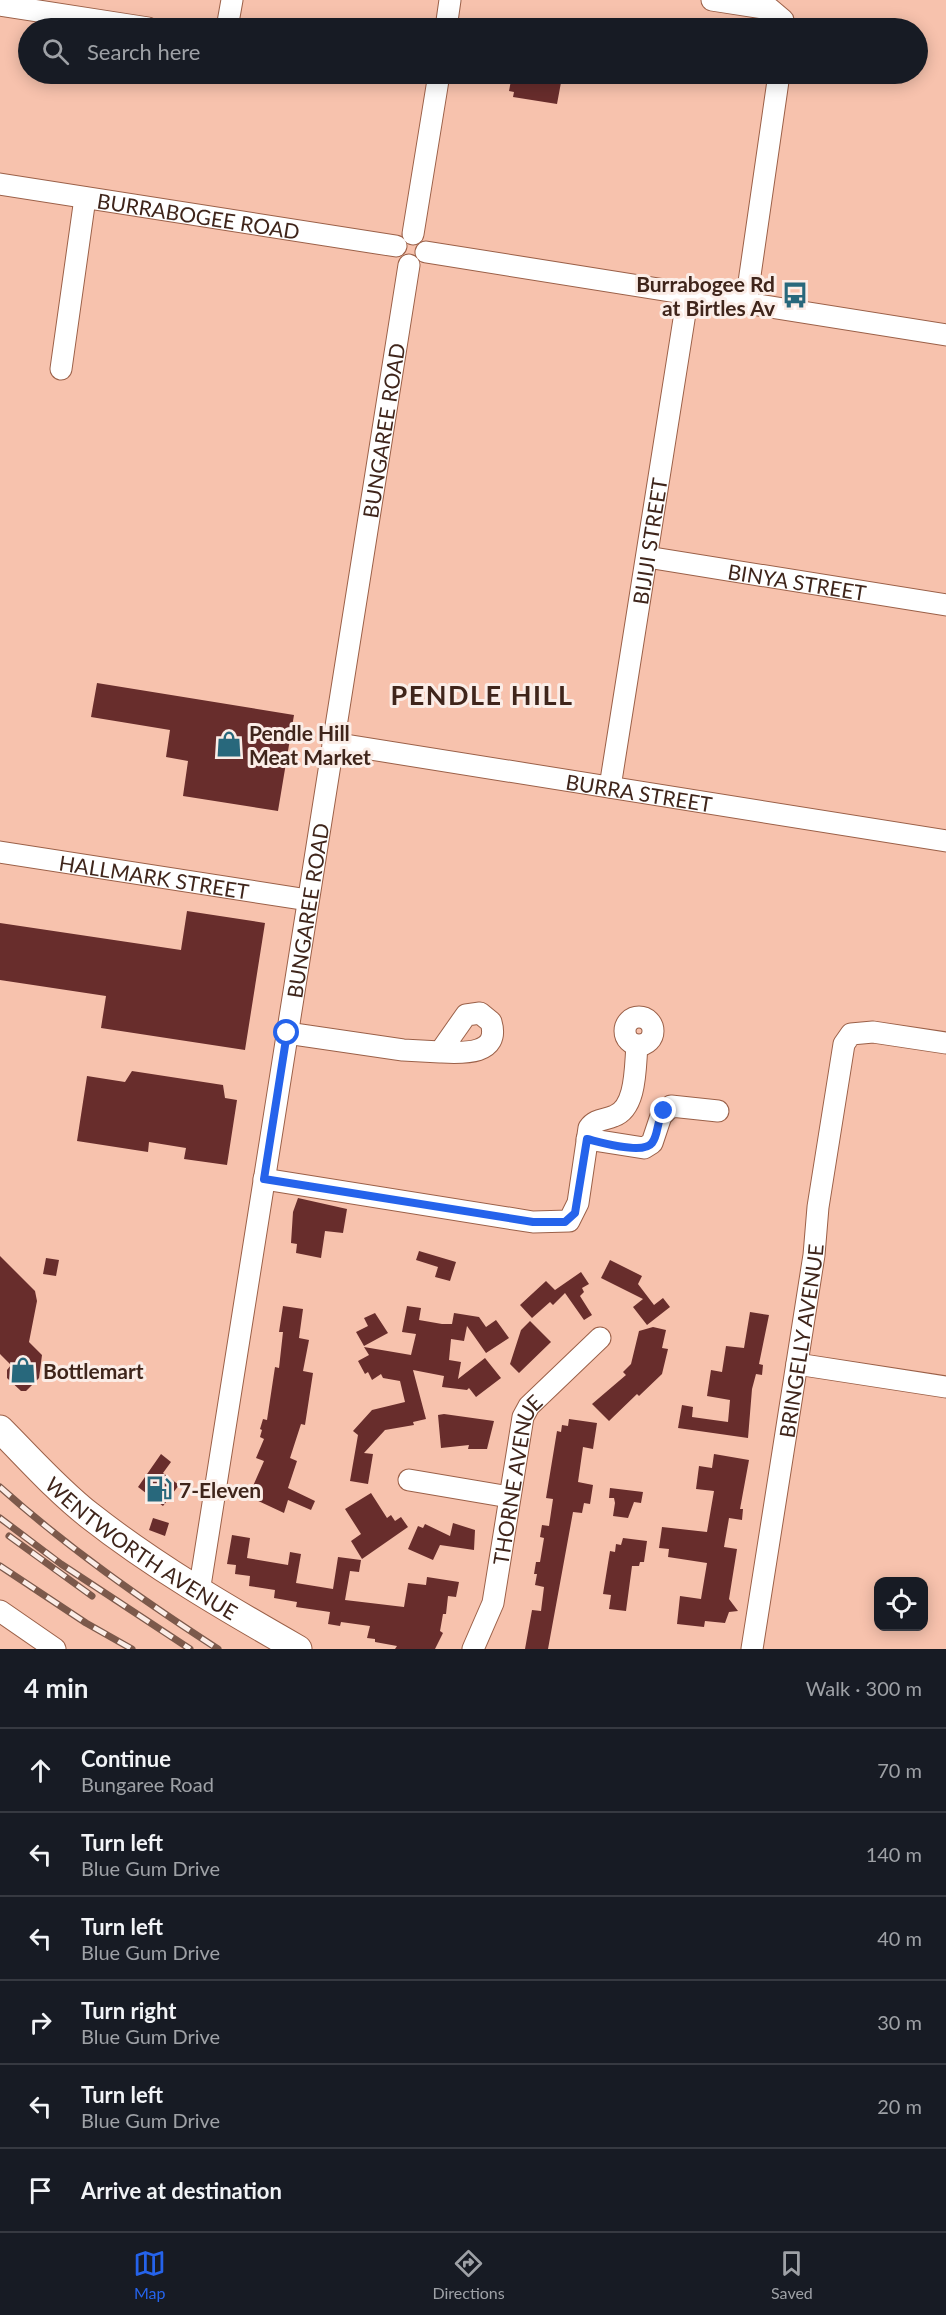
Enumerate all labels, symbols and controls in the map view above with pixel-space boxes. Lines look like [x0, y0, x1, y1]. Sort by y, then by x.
search box [18, 18, 928, 84]
icon: search [39, 35, 72, 68]
text: Search here [87, 38, 200, 65]
street label: BURRABOGEE ROAD [96, 187, 302, 243]
place label: Burrabogee Rd at Birtles Av [636, 271, 775, 320]
bus stop icon: Burrabogee Rd at Birtles Av [780, 280, 810, 310]
street label: BUNGAREE ROAD [357, 341, 409, 520]
street label: BIJIJI STREET [627, 475, 671, 606]
street label: BINYA STREET [726, 558, 869, 605]
district label: PENDLE HILL [390, 678, 574, 711]
place label: Pendle Hill Meat Market [249, 720, 371, 769]
shop icon: Pendle Hill Meat Market [214, 729, 244, 759]
street label: BURRA STREET [564, 768, 715, 816]
street label: BUNGAREE ROAD [281, 821, 333, 1000]
street label: HALLMARK STREET [57, 849, 251, 903]
route start [273, 1019, 299, 1045]
route end [650, 1097, 676, 1123]
street label: BRINGELLY AVENUE [773, 1243, 827, 1439]
shop icon: Bottlemart [8, 1355, 38, 1385]
place label: Bottlemart [43, 1358, 144, 1383]
street label: THORNE AVENUE [487, 1389, 546, 1567]
street label: WENTWORTH AVENUE [41, 1471, 242, 1624]
fuel station icon: 7-Eleven [144, 1474, 174, 1504]
place label: 7-Eleven [179, 1477, 261, 1502]
map controls [874, 1577, 928, 1631]
button: locate [874, 1577, 928, 1631]
text: 4 min [24, 1672, 88, 1704]
text: Walk · 300 m [806, 1676, 922, 1700]
text: Continue [81, 1745, 171, 1772]
icon: ahead [24, 1754, 57, 1787]
text: 70 m [877, 1758, 922, 1782]
text: Bungaree Road [81, 1772, 214, 1796]
text: Turn left [81, 1829, 163, 1856]
icon: left [24, 1838, 57, 1871]
text: 140 m [866, 1842, 922, 1866]
text: Blue Gum Drive [81, 1856, 220, 1880]
text: Turn left [81, 1913, 163, 1940]
icon: left [24, 1922, 57, 1955]
text: 40 m [877, 1926, 922, 1950]
text: Blue Gum Drive [81, 1940, 220, 1964]
text: Turn right [81, 1997, 176, 2024]
icon: right [24, 2006, 57, 2039]
text: 30 m [877, 2010, 922, 2034]
text: Blue Gum Drive [81, 2024, 220, 2048]
text: Turn left [81, 2081, 163, 2108]
icon: left [24, 2090, 57, 2123]
text: 20 m [877, 2094, 922, 2118]
text: Blue Gum Drive [81, 2108, 220, 2132]
icon: arrive [24, 2174, 57, 2207]
text: Arrive at destination [81, 2177, 282, 2204]
tab: Map [133, 2247, 166, 2302]
tab: Directions [432, 2247, 505, 2302]
tab: Saved [771, 2247, 813, 2302]

